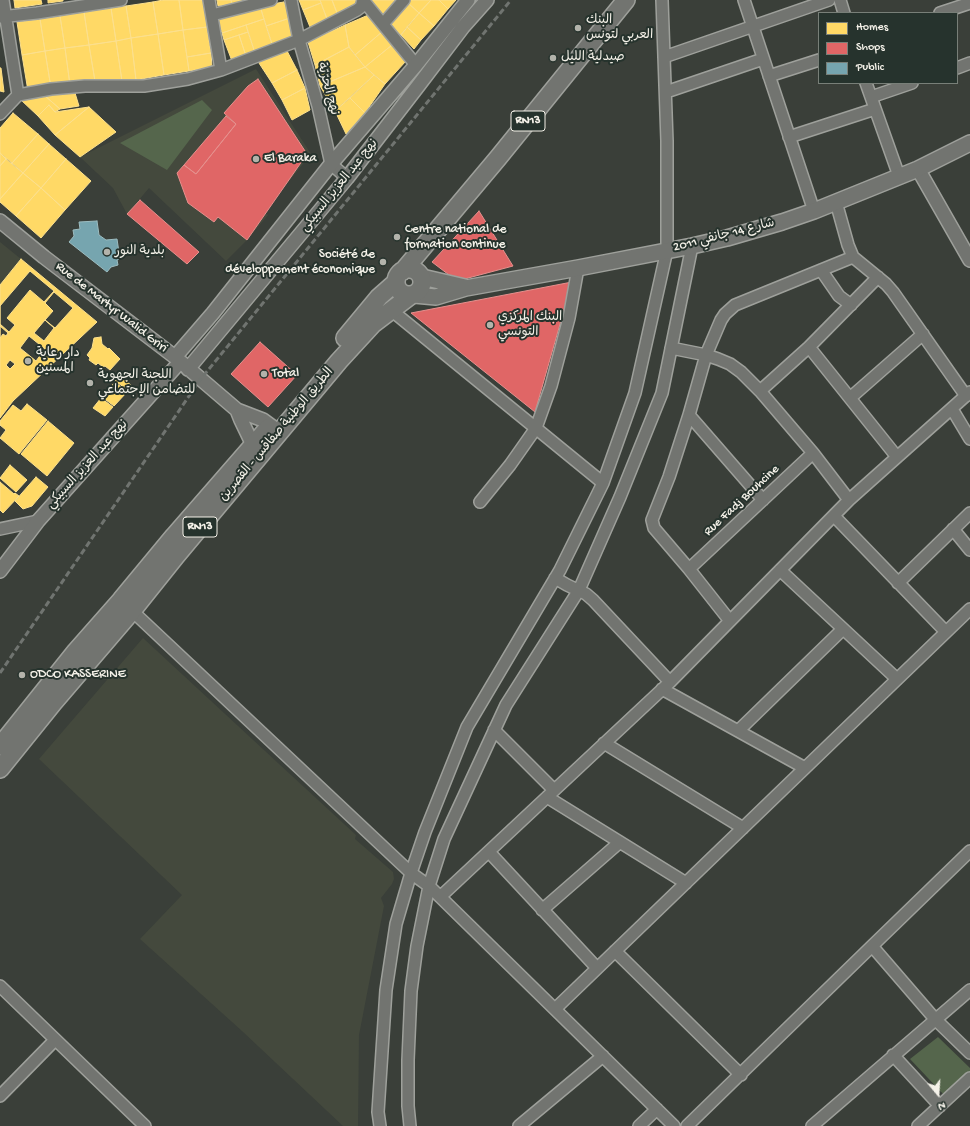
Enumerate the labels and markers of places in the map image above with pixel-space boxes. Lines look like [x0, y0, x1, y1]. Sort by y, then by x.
place label: البنك العربي لتونس [586, 13, 653, 44]
marker: البنك العربي لتونس [573, 23, 583, 33]
place label: صيدلية الليل [561, 50, 625, 66]
marker: صيدلية الليل [548, 53, 558, 63]
place label: El Baraka [264, 151, 317, 167]
marker: El Baraka [251, 154, 261, 164]
place label: Centre national de formation continue [405, 222, 507, 253]
marker: Centre national de formation continue [392, 232, 402, 242]
place label: بلدية النور [115, 244, 165, 260]
marker: بلدية النور [102, 247, 112, 257]
place label: Société de développement économique [225, 247, 375, 278]
marker: Société de développement économique [378, 257, 388, 267]
place label: البنك المركزي التونسي [498, 310, 562, 341]
marker: البنك المركزي التونسي [485, 320, 495, 330]
place label: دار رعاية المسنين [36, 346, 80, 377]
marker: دار رعاية المسنين [23, 356, 33, 366]
place label: Total [272, 366, 299, 382]
place label: اللجنة الجهوية للتضامن الإجتماعي [98, 368, 195, 399]
marker: Total [259, 369, 269, 379]
marker: اللجنة الجهوية للتضامن الإجتماعي [85, 378, 95, 388]
place label: ODCO KASSERINE [30, 667, 126, 683]
marker: ODCO KASSERINE [17, 670, 27, 680]

